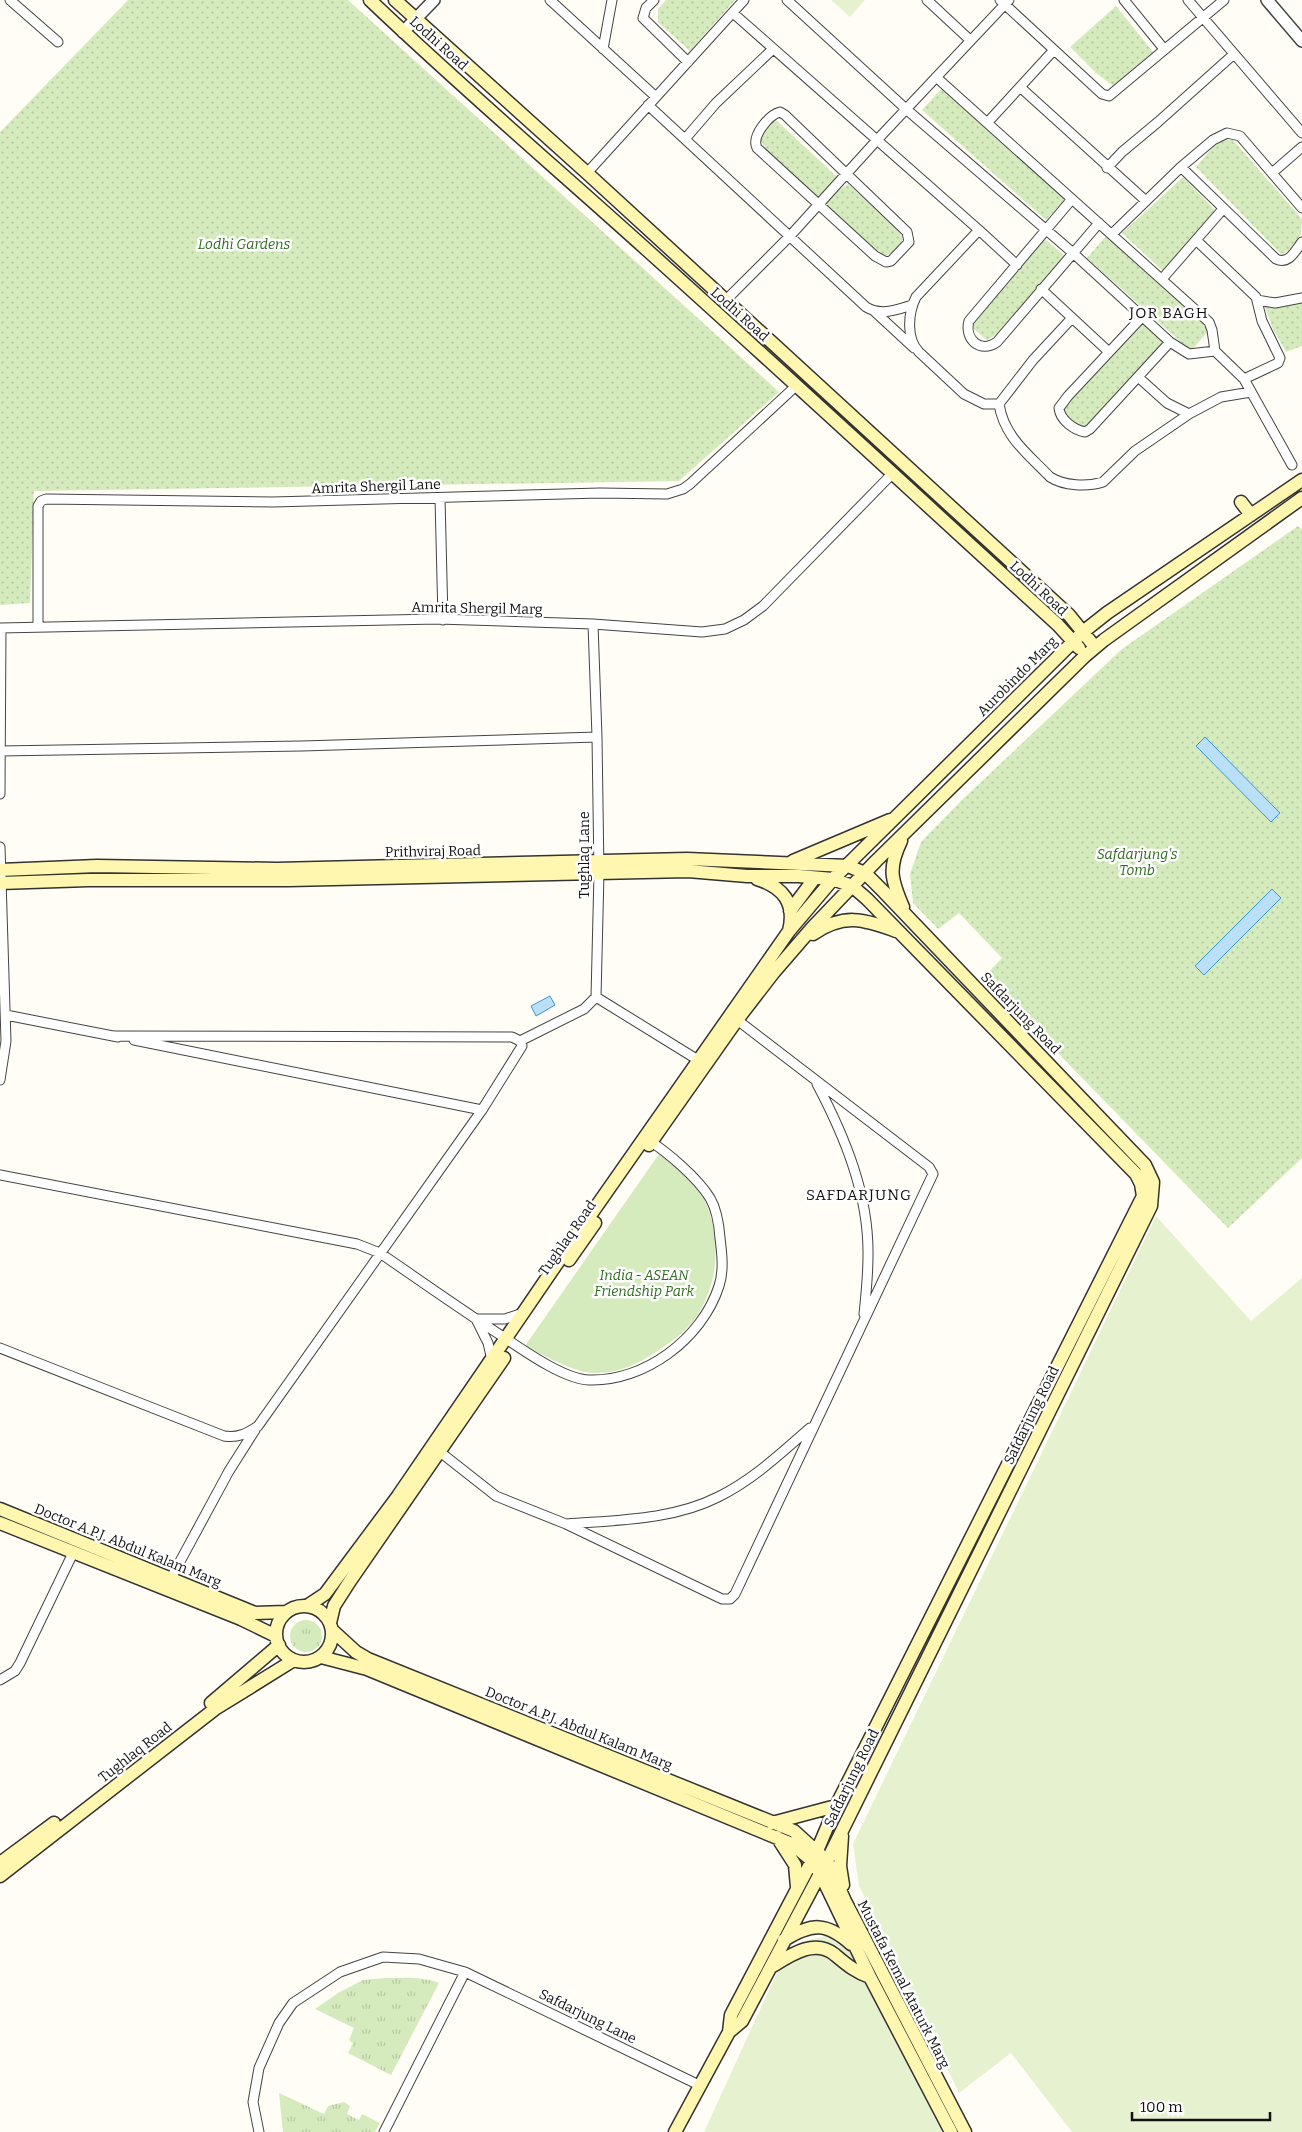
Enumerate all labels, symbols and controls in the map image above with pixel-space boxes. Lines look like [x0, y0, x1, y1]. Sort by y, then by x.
street label: Lodhi Road [406, 13, 471, 74]
park label: Lodhi Gardens [198, 236, 291, 253]
street label: Lodhi Road [707, 284, 772, 345]
district label: JOR BAGH [1128, 304, 1209, 322]
street label: Amrita Shergil Lane [311, 476, 441, 497]
street label: Lodhi Road [1006, 557, 1071, 619]
street label: Amrita Shergil Marg [411, 599, 543, 618]
street label: Aurobindo Marg [974, 633, 1061, 720]
street label: Tughlaq Lane [576, 811, 593, 899]
street label: Prithviraj Road [385, 842, 481, 861]
park label: Safdarjung's Tomb [1097, 846, 1178, 879]
street label: Safdarjung Road [977, 969, 1064, 1058]
district label: SAFDARJUNG [806, 1186, 912, 1204]
street label: Tughlaq Road [535, 1197, 600, 1279]
park label: India - ASEAN Friendship Park [594, 1267, 694, 1300]
street label: Safdarjung Road [1000, 1363, 1063, 1467]
street label: Doctor A.P.J. Abdul Kalam Marg [32, 1500, 224, 1591]
street label: Doctor A.P.J. Abdul Kalam Marg [483, 1683, 675, 1774]
street label: Tughlaq Road [95, 1719, 175, 1786]
street label: Safdarjung Road [820, 1726, 883, 1830]
street label: Mustafa Kemal Ataturk Marg [854, 1897, 954, 2071]
street label: Safdarjung Lane [536, 1986, 639, 2047]
scale bar [1132, 2090, 1270, 2122]
text: 100 m [1140, 2098, 1183, 2116]

